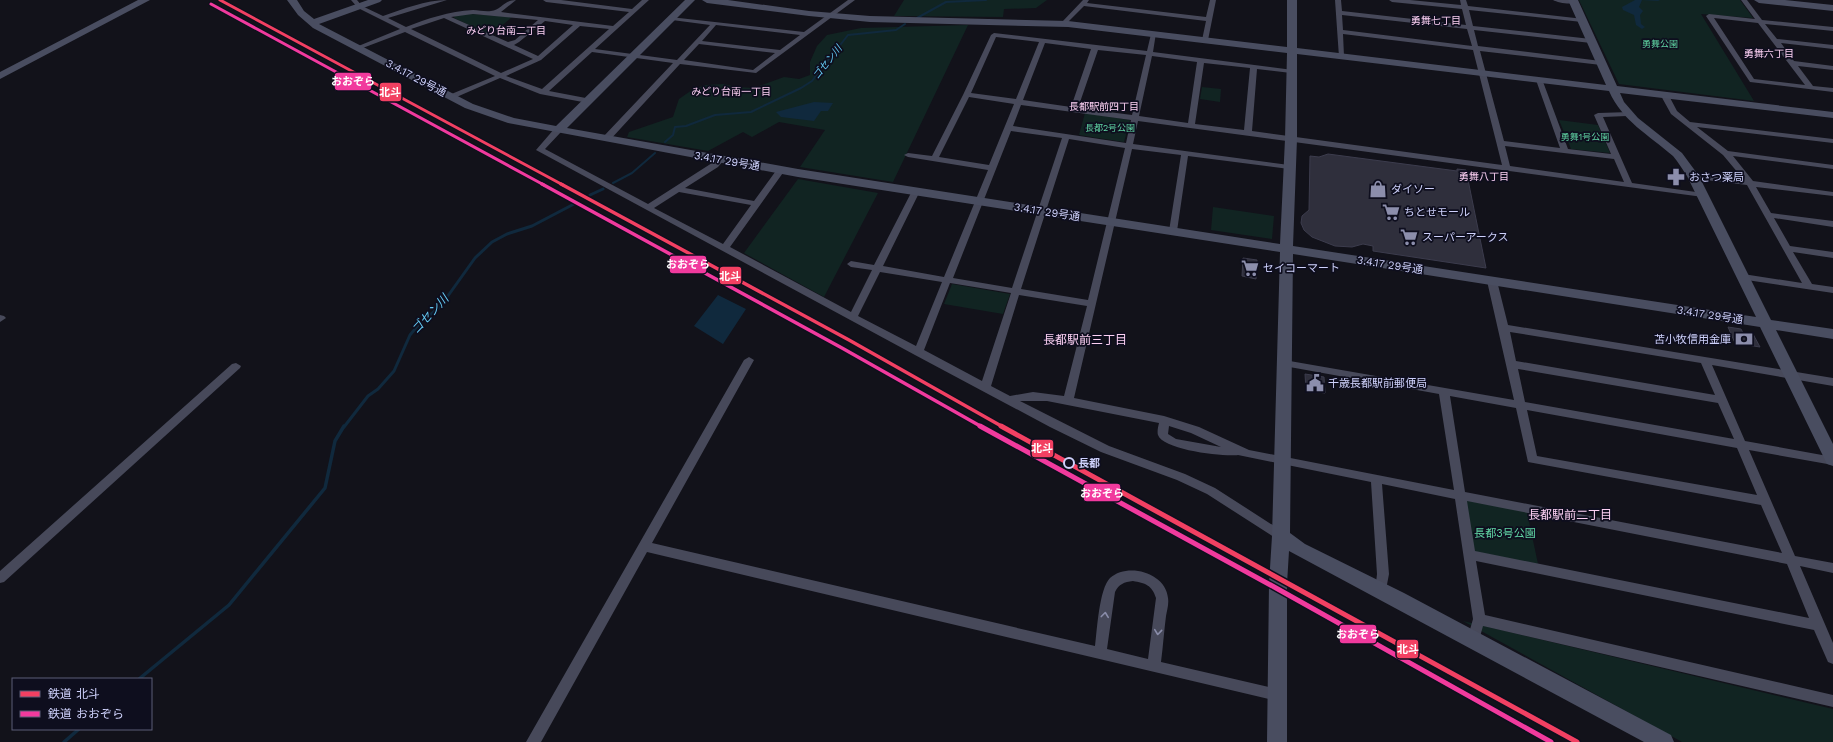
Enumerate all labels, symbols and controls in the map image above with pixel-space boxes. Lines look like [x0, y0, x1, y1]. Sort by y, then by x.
district label: 勇舞七丁目 [1411, 15, 1461, 26]
district label: みどり台南二丁目 [466, 25, 546, 36]
park label: 勇舞公園 [1642, 39, 1678, 49]
water label: ゴセン川 [810, 42, 844, 81]
district label: 勇舞六丁目 [1744, 48, 1794, 59]
street label: 3.4.17 29号通 [384, 57, 448, 99]
line badge: おおぞら [334, 72, 372, 91]
text: おおぞら [331, 75, 375, 88]
line badge: 北斗 [379, 82, 402, 102]
text: 北斗 [379, 86, 401, 99]
district label: みどり台南一丁目 [691, 86, 771, 97]
district label: 長都駅前四丁目 [1069, 101, 1139, 112]
park label: 長都2号公園 [1085, 123, 1135, 133]
park label: 勇舞1号公園 [1561, 132, 1609, 142]
street label: 3.4.17 29号通 [693, 149, 761, 173]
pharmacy icon: おさつ薬局 [1666, 167, 1686, 187]
district label: 勇舞八丁目 [1459, 171, 1509, 182]
place label: おさつ薬局 [1689, 171, 1744, 184]
shop icon: ダイソー [1368, 179, 1388, 199]
place label: ダイソー [1391, 183, 1435, 196]
street label: 3.4.17 29号通 [1013, 200, 1081, 224]
supermarket icon: ちとせモール [1381, 202, 1401, 222]
place label: ちとせモール [1404, 206, 1470, 219]
supermarket icon: スーパーアークス [1399, 227, 1419, 247]
place label: スーパーアークス [1422, 231, 1508, 244]
street label: 3.4.17 29号通 [1356, 253, 1424, 277]
line badge: おおぞら [669, 255, 707, 274]
text: おおぞら [666, 258, 710, 271]
supermarket icon: セイコーマート [1240, 258, 1260, 278]
place label: セイコーマート [1263, 262, 1340, 275]
line badge: 北斗 [719, 266, 742, 285]
text: 北斗 [719, 270, 741, 283]
water label: ゴセン川 [409, 290, 453, 336]
street label: 3.4.17 29号通 [1676, 303, 1744, 327]
bank icon: 苫小牧信用金庫 [1734, 329, 1754, 349]
district label: 長都駅前三丁目 [1043, 333, 1127, 347]
place label: 苫小牧信用金庫 [1654, 333, 1731, 346]
public building icon: 千歳長都駅前郵便局 [1305, 373, 1325, 393]
place label: 千歳長都駅前郵便局 [1328, 377, 1427, 390]
line badge: 北斗 [1031, 439, 1054, 458]
text: 北斗 [1031, 442, 1053, 455]
marker: 長都 [1063, 457, 1075, 469]
place label: 長都 [1078, 457, 1100, 470]
line badge: おおぞら [1083, 483, 1121, 502]
text: おおぞら [1080, 487, 1124, 500]
district label: 長都駅前二丁目 [1528, 508, 1612, 522]
park label: 長都3号公園 [1474, 527, 1536, 540]
one-way arrow [1100, 612, 1109, 618]
line badge: おおぞら [1339, 624, 1377, 644]
text: おおぞら [1336, 628, 1380, 641]
one-way arrow [1154, 629, 1163, 635]
line badge: 北斗 [1396, 639, 1419, 659]
text: 北斗 [1397, 643, 1419, 656]
legend [12, 678, 152, 730]
text: 鉄道 北斗 [48, 687, 100, 701]
text: 鉄道 おおぞら [48, 707, 124, 721]

